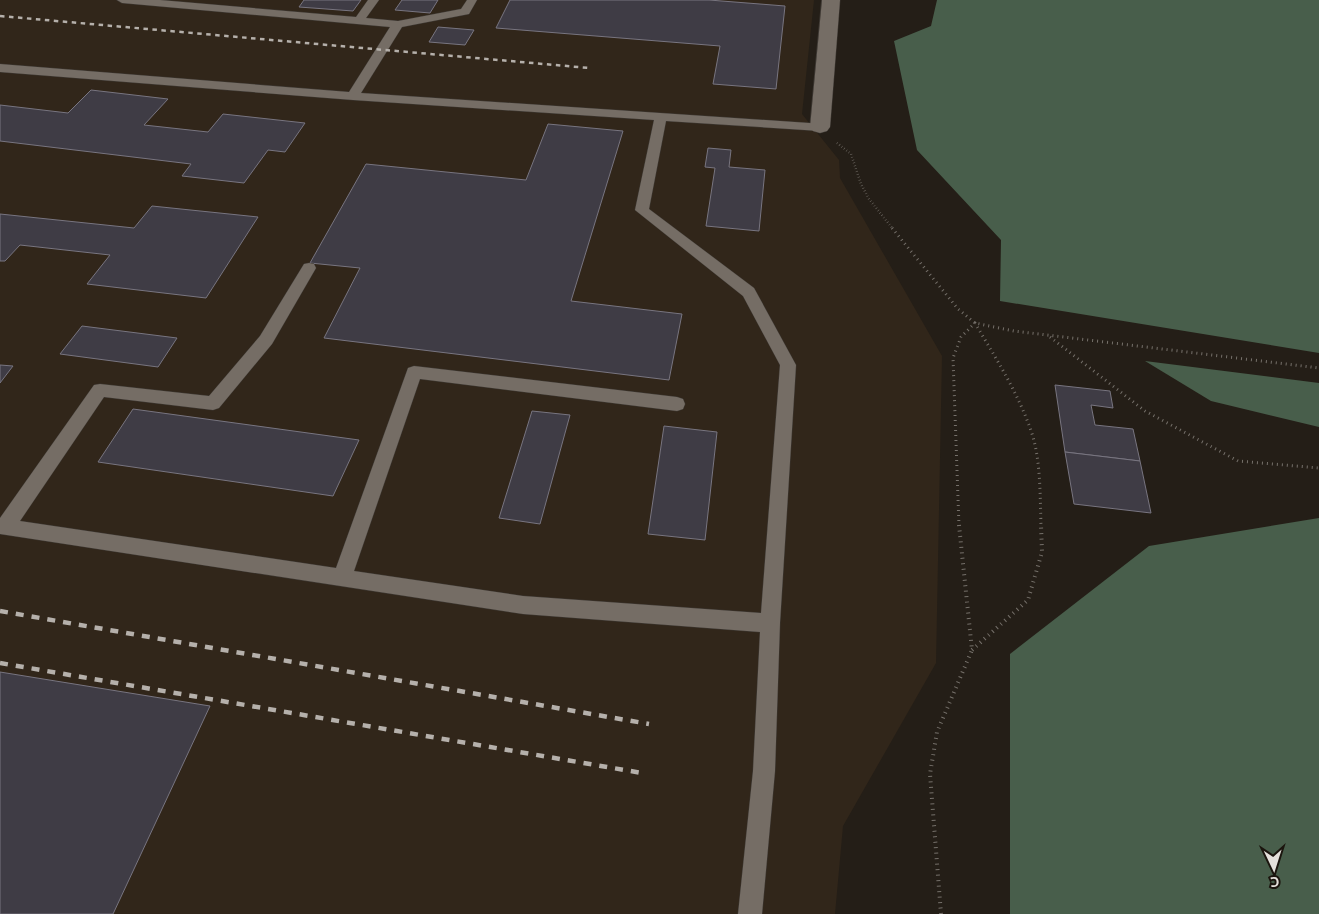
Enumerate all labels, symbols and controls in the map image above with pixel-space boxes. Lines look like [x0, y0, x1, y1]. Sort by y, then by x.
north arrow [1249, 844, 1299, 894]
text: С [1270, 874, 1280, 890]

